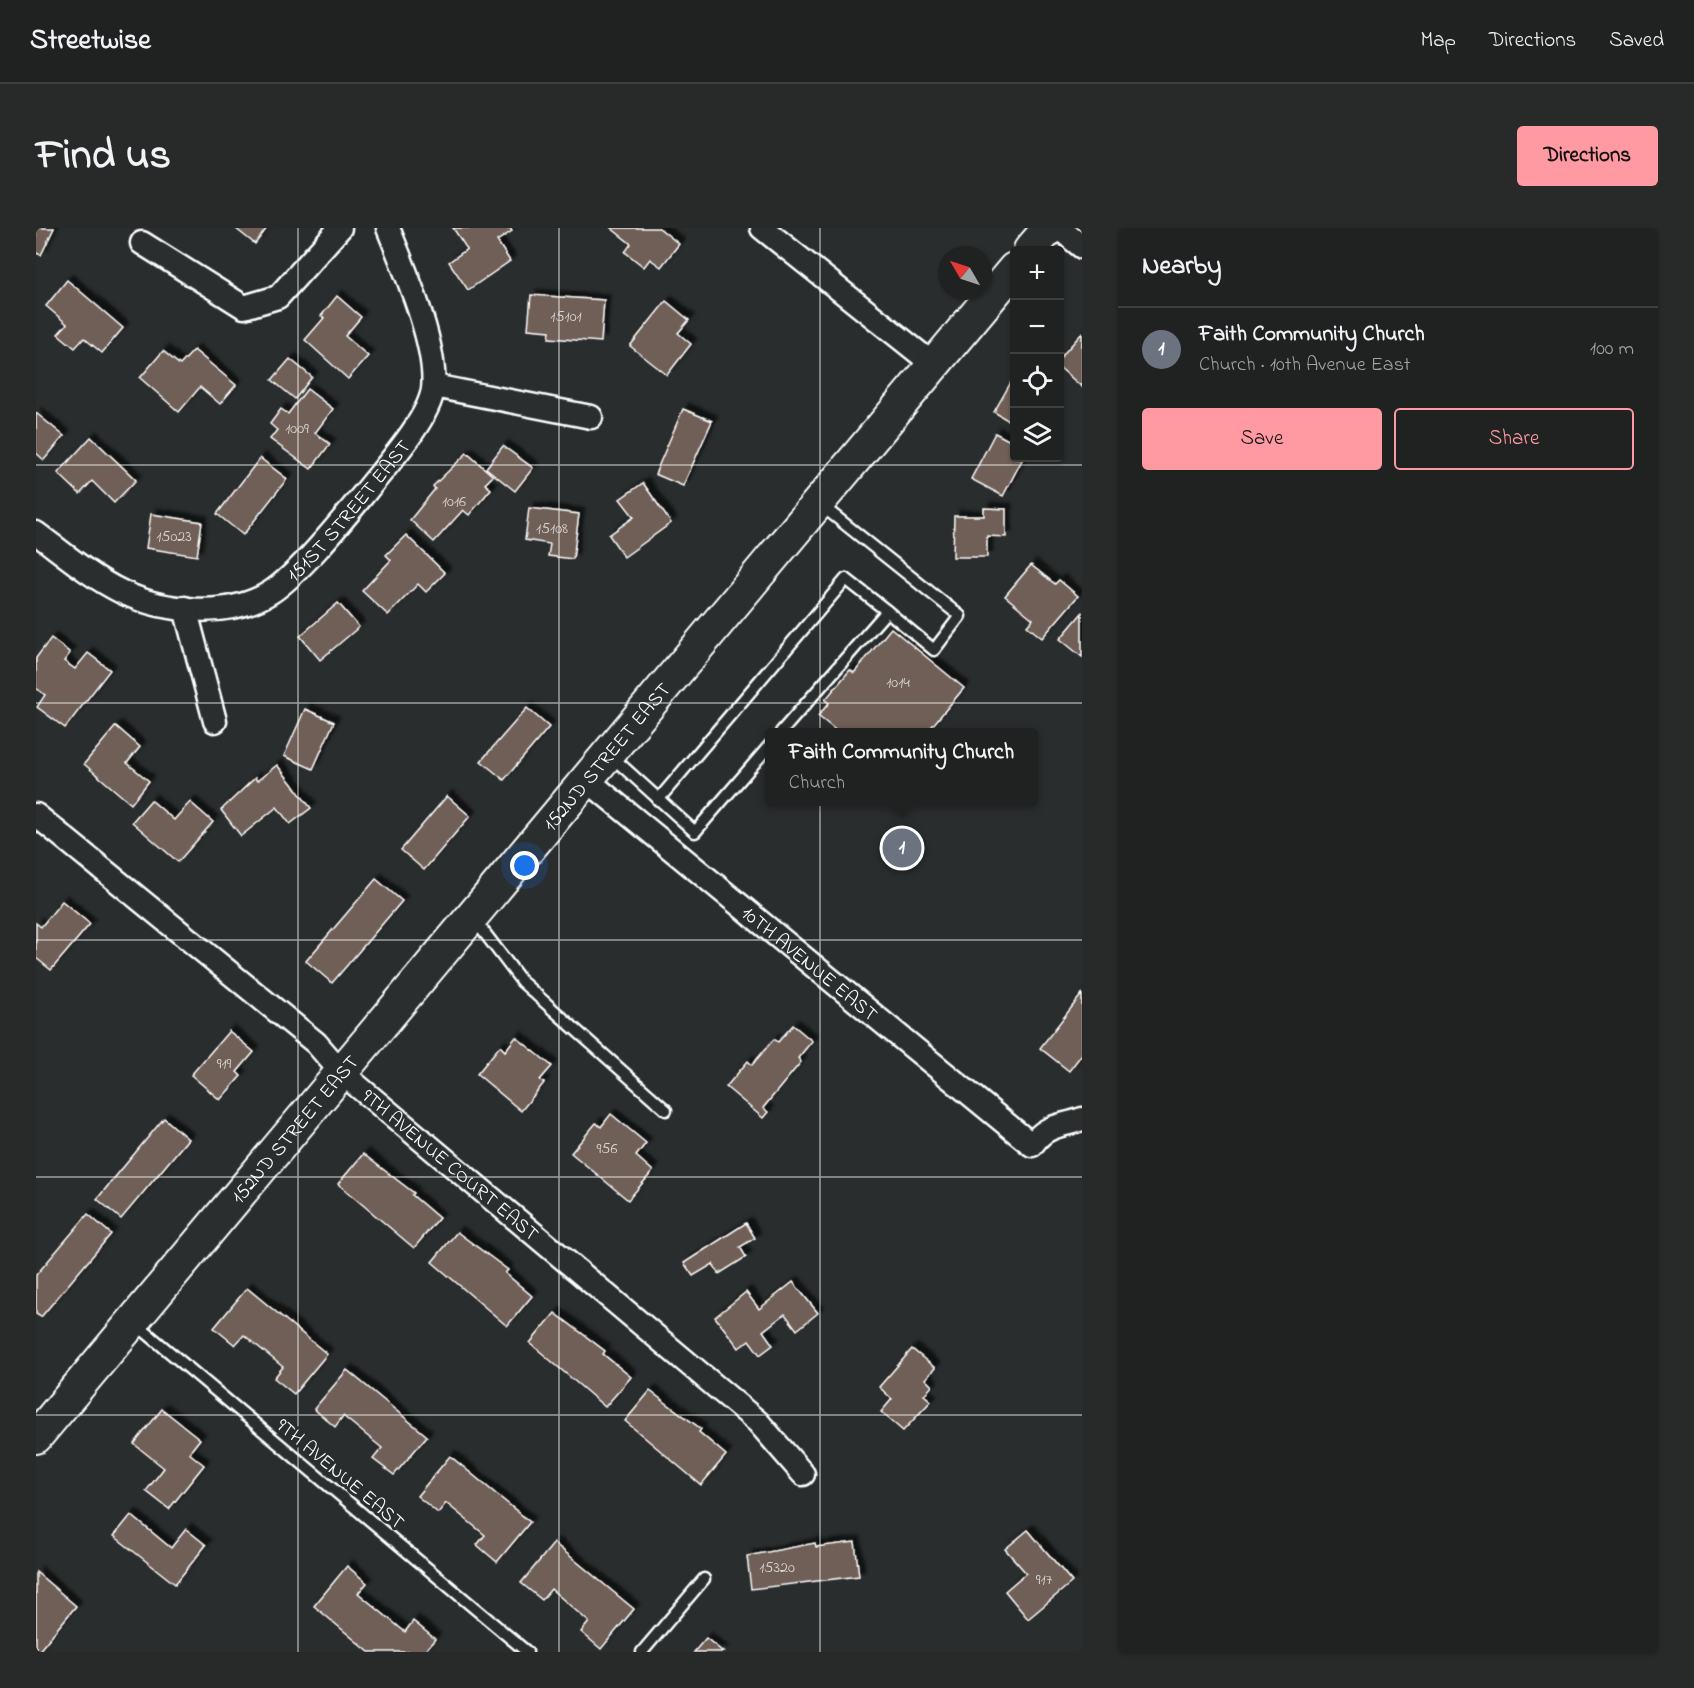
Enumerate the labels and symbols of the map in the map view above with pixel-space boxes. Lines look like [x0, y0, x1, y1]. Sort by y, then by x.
north arrow [938, 246, 992, 300]
house number: 15101 [550, 305, 582, 329]
house number: 1009 [285, 417, 309, 441]
street label: 151ST STREET EAST [281, 435, 419, 590]
house number: 1016 [442, 490, 466, 514]
house number: 15108 [536, 517, 568, 541]
house number: 15023 [156, 525, 192, 549]
house number: 1014 [886, 671, 910, 695]
street label: 152ND STREET EAST [537, 677, 679, 838]
pin: 1 [882, 826, 922, 870]
your location [510, 851, 539, 880]
street label: 10TH AVENUE EAST [734, 900, 883, 1030]
street label: 152ND STREET EAST [225, 1050, 367, 1211]
house number: 919 [217, 1052, 232, 1076]
street label: 9TH AVENUE COURT EAST [354, 1083, 544, 1249]
house number: 956 [596, 1137, 618, 1161]
street label: 9TH AVENUE EAST [269, 1412, 410, 1537]
house number: 15320 [759, 1556, 795, 1580]
house number: 917 [1036, 1568, 1053, 1592]

